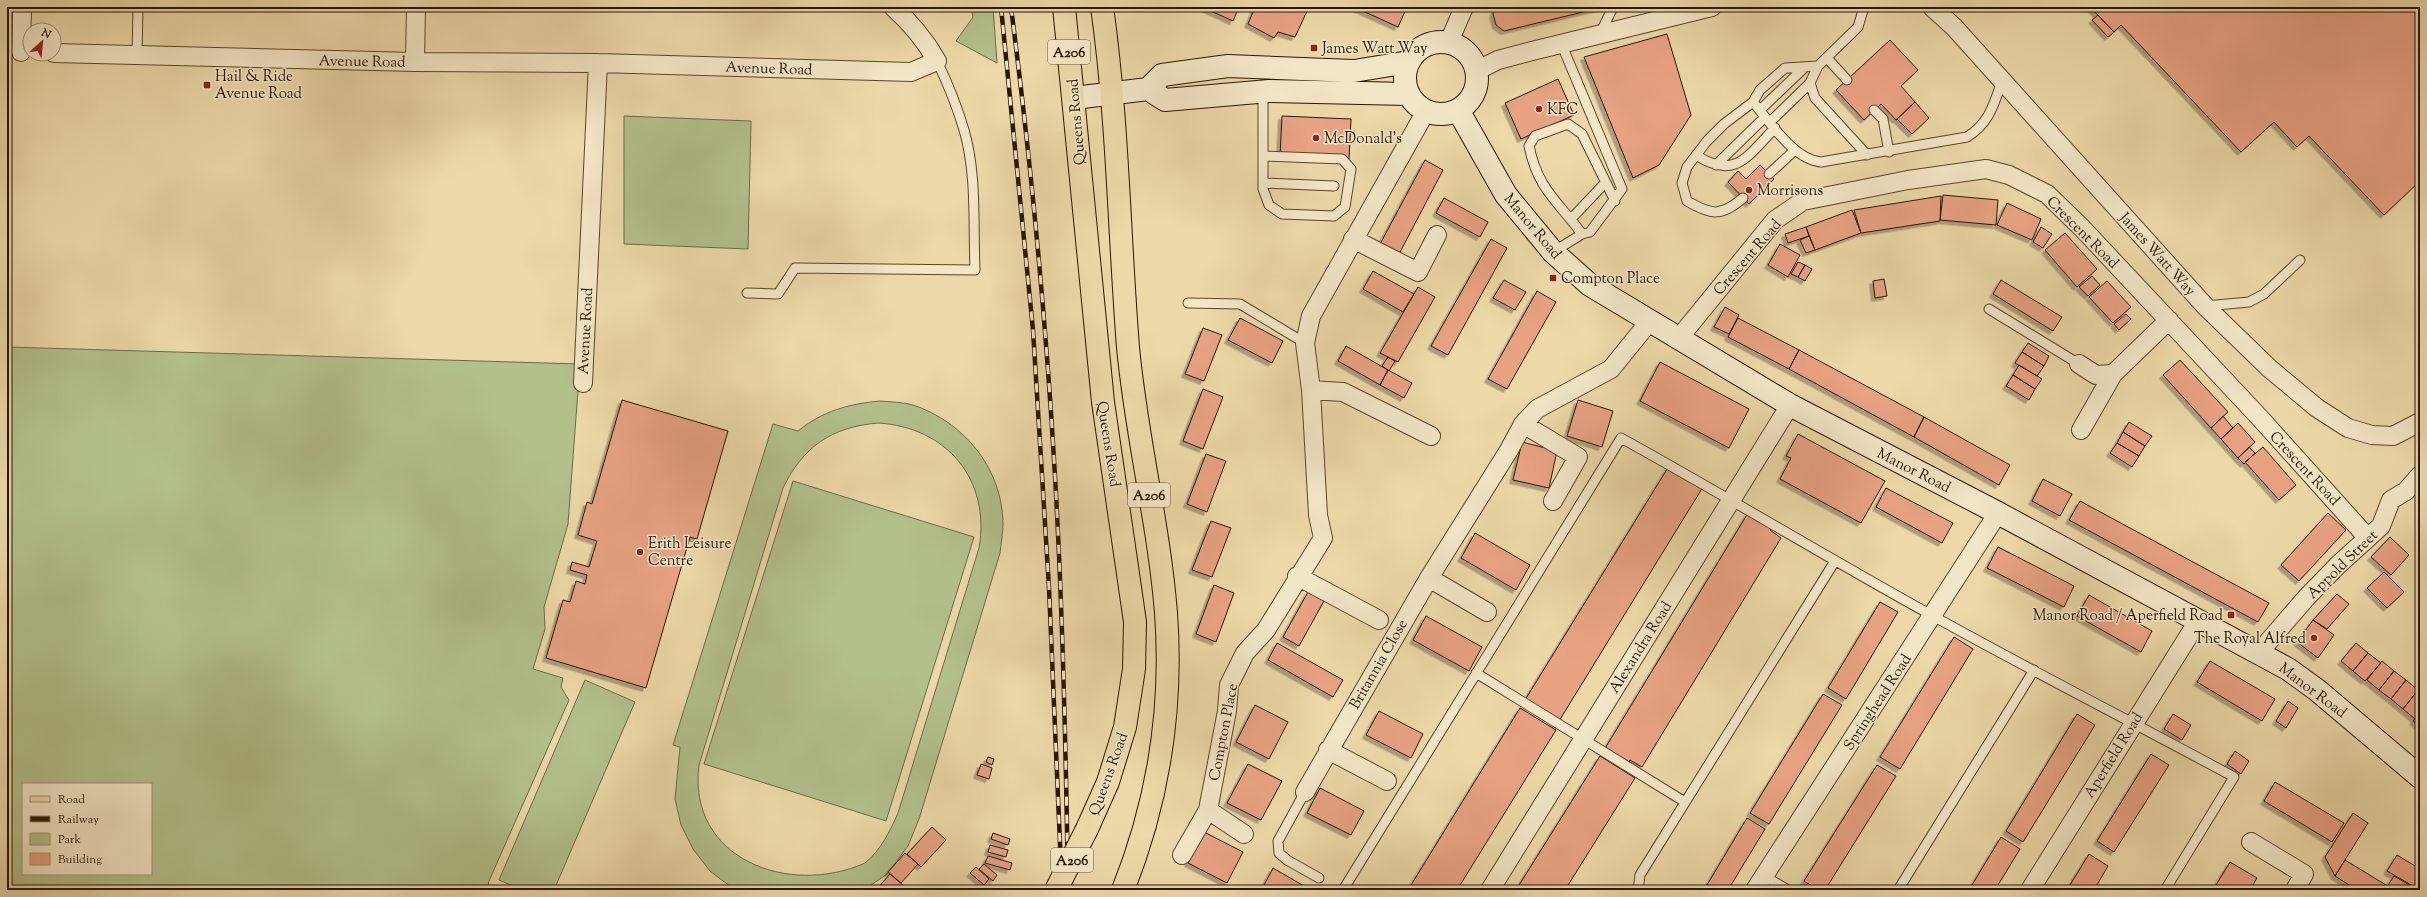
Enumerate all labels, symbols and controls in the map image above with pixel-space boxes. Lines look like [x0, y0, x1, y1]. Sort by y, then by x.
north arrow [22, 22, 62, 62]
text: N [38, 24, 54, 43]
place label: James Watt Way [1321, 39, 1428, 60]
road number: A206 [1048, 40, 1090, 64]
marker: James Watt Way [1309, 43, 1319, 53]
street label: Avenue Road [318, 51, 406, 74]
street label: Avenue Road [725, 57, 813, 82]
place label: Hail & Ride Avenue Road [215, 67, 303, 105]
street label: Queens Road [1063, 77, 1092, 166]
marker: Hail & Ride Avenue Road [202, 80, 212, 90]
place label: KFC [1547, 100, 1578, 121]
marker: KFC [1534, 104, 1544, 114]
place label: McDonald's [1324, 129, 1402, 150]
marker: McDonald's [1311, 133, 1321, 143]
place label: Morrisons [1757, 181, 1823, 202]
marker: Morrisons [1744, 185, 1754, 195]
street label: Manor Road [1498, 190, 1566, 265]
street label: Crescent Road [2041, 192, 2123, 274]
street label: James Watt Way [2113, 208, 2200, 302]
street label: Crescent Road [1709, 215, 1788, 301]
place label: Compton Place [1561, 269, 1660, 290]
marker: Compton Place [1548, 273, 1558, 283]
street label: Avenue Road [574, 287, 599, 375]
street label: Queens Road [1090, 400, 1125, 489]
street label: Crescent Road [2264, 427, 2344, 511]
street label: Manor Road [1873, 444, 1954, 499]
road number: A206 [1128, 483, 1170, 507]
street label: Appold Street [2303, 526, 2383, 604]
place label: Erith Leisure Centre [648, 534, 731, 572]
marker: Erith Leisure Centre [635, 547, 645, 557]
street label: Alexandra Road [1605, 597, 1678, 698]
place label: Manor Road / Aperfield Road [2033, 606, 2224, 627]
marker: Manor Road / Aperfield Road [2226, 610, 2236, 620]
street label: Britannia Close [1345, 616, 1414, 714]
place label: The Royal Alfred [2194, 629, 2307, 650]
marker: The Royal Alfred [2309, 633, 2319, 643]
street label: Springhead Road [1839, 650, 1918, 755]
street label: Manor Road [2274, 659, 2351, 724]
street label: Compton Place [1205, 682, 1244, 783]
street label: Aperfield Road [2080, 708, 2149, 803]
street label: Queens Road [1085, 730, 1134, 819]
legend [22, 783, 152, 875]
text: Road [58, 791, 85, 809]
text: Railway [58, 811, 99, 829]
text: Park [58, 831, 81, 849]
road number: A206 [1051, 848, 1093, 872]
text: Building [58, 851, 102, 869]

